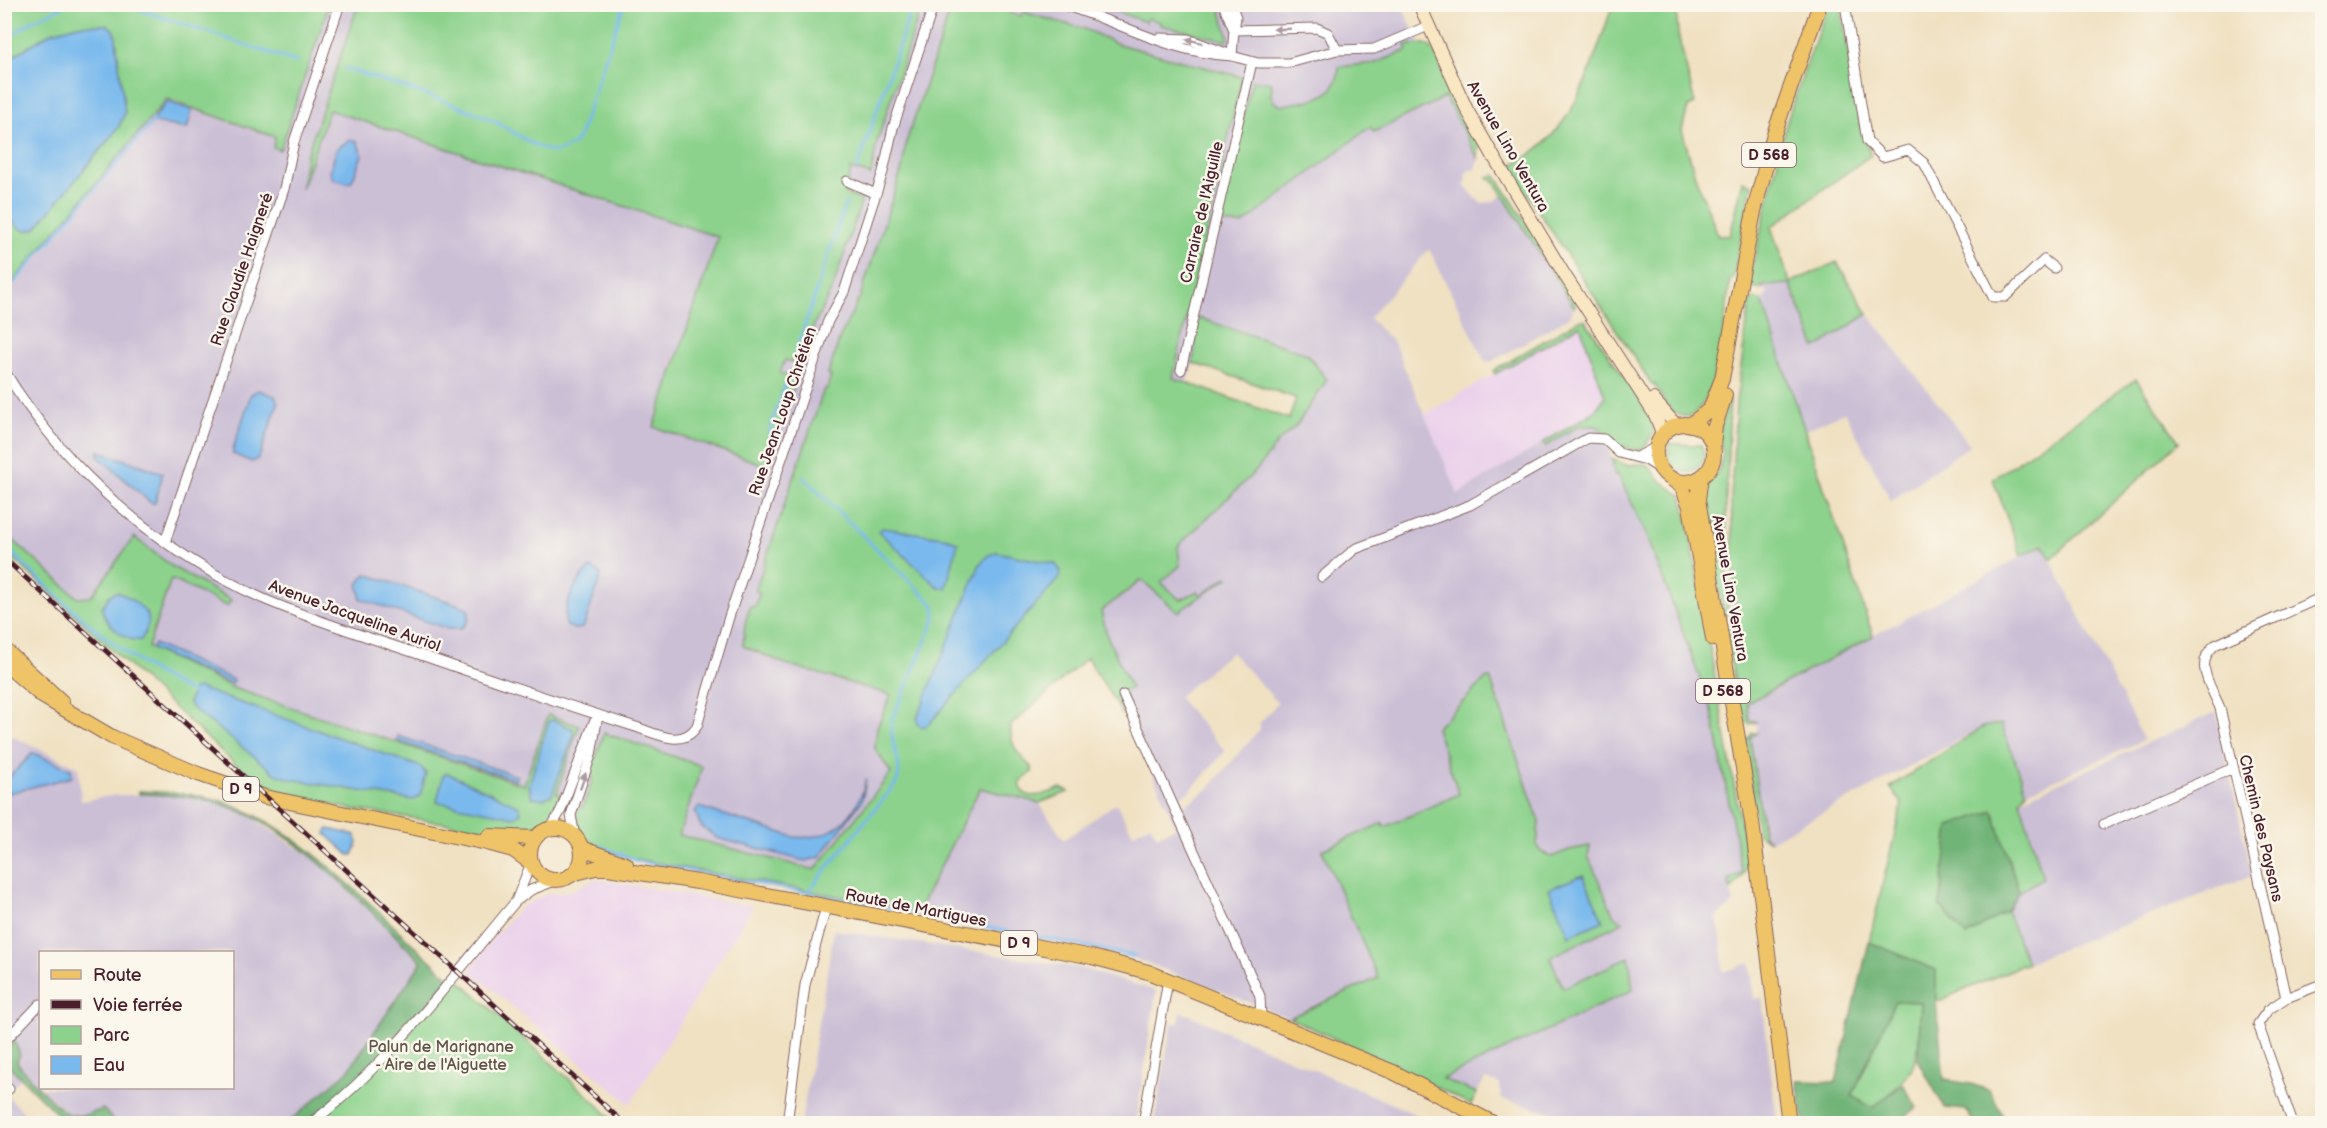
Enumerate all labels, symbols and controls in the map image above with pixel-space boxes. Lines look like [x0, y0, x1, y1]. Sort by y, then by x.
one-way arrow [1272, 24, 1291, 34]
one-way arrow [1185, 36, 1203, 46]
street label: Avenue Lino Ventura [1462, 78, 1553, 216]
street label: Carraire de l'Aiguille [1177, 139, 1228, 285]
road number: D 568 [1742, 143, 1796, 167]
street label: Rue Claudie Haigneré [207, 190, 278, 349]
street label: Rue Jean-Loup Chrétien [746, 325, 821, 498]
street label: Avenue Lino Ventura [1707, 514, 1752, 663]
street label: Avenue Jacqueline Auriol [266, 576, 443, 656]
road number: D 568 [1696, 679, 1750, 703]
street label: Chemin des Paysans [2234, 753, 2287, 904]
one-way arrow [578, 772, 588, 790]
road number: D 9 [223, 777, 259, 801]
street label: Route de Martigues [843, 885, 988, 931]
road number: D 9 [1001, 931, 1037, 955]
legend [39, 951, 234, 1089]
text: Route [93, 965, 142, 986]
text: Voie ferrée [93, 995, 183, 1016]
text: Parc [93, 1025, 130, 1046]
park label: Palun de Marignane - Aire de l'Aiguette [368, 1038, 514, 1075]
text: Eau [93, 1055, 125, 1076]

